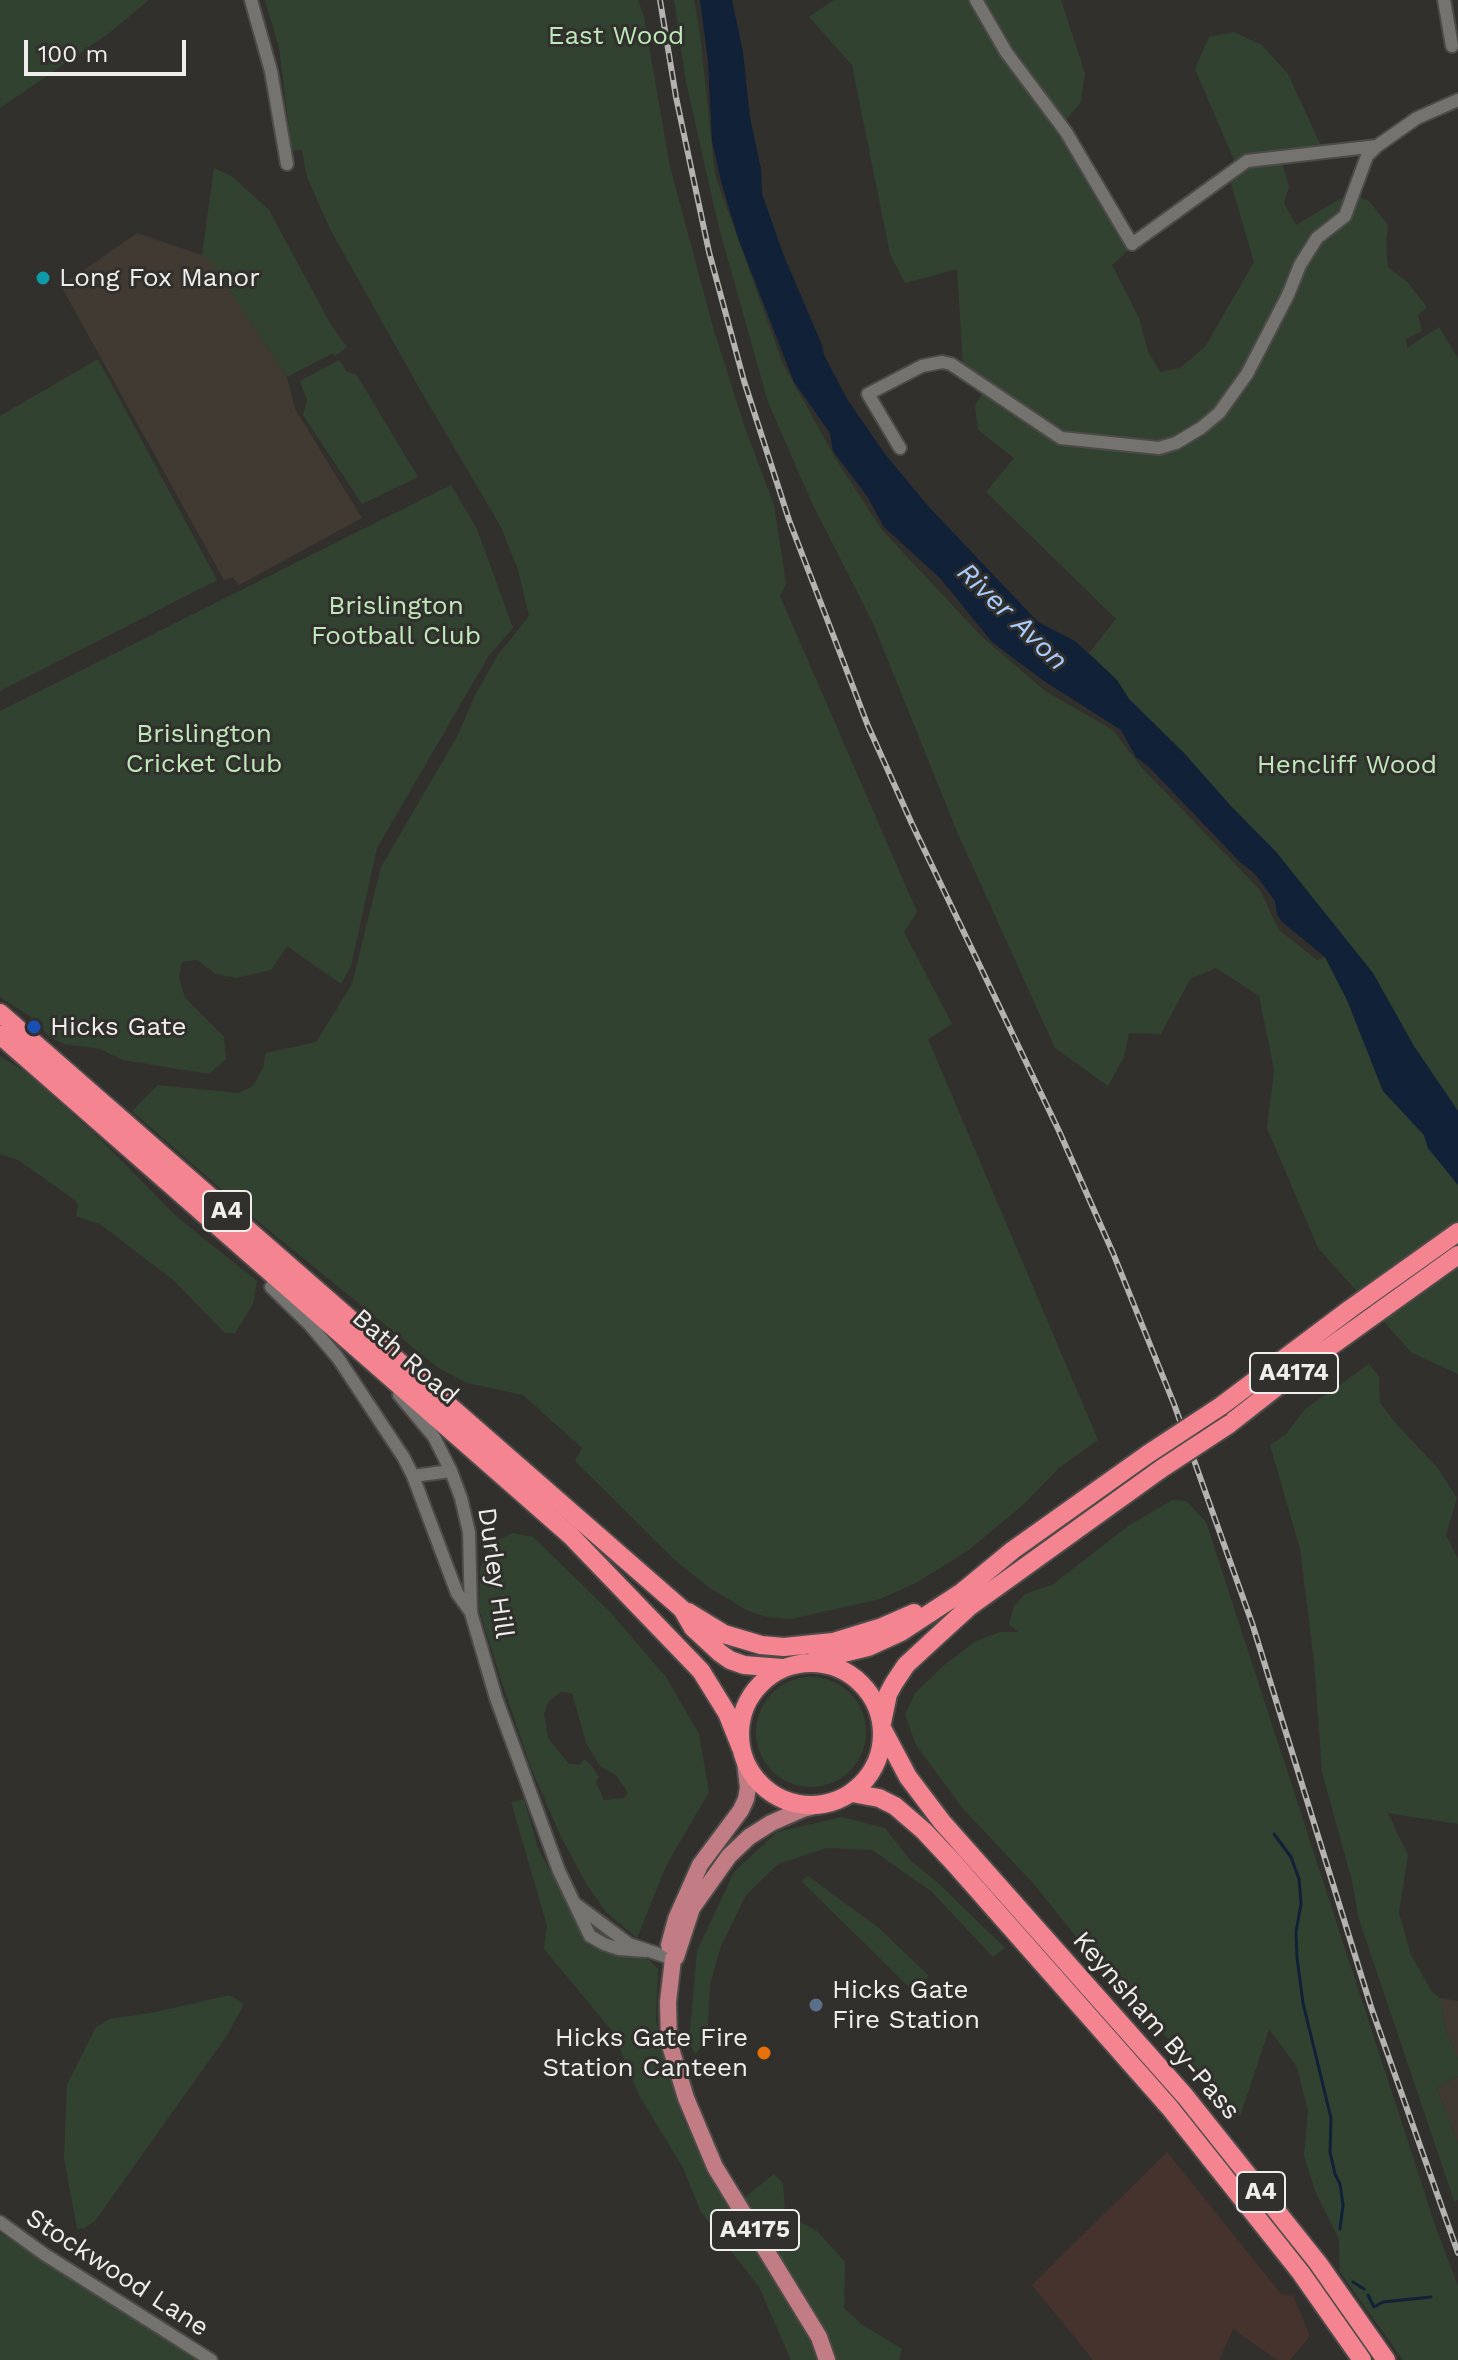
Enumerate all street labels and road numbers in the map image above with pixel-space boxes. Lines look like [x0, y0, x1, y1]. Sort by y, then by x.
road number: A4 [203, 1191, 251, 1231]
street label: Bath Road [346, 1302, 464, 1412]
road number: A4174 [1250, 1353, 1338, 1393]
street label: Durley Hill [470, 1506, 520, 1640]
street label: Keynsham By-Pass [1066, 1926, 1246, 2126]
road number: A4 [1237, 2172, 1285, 2212]
street label: Stockwood Lane [20, 2202, 214, 2344]
road number: A4175 [711, 2210, 799, 2250]

